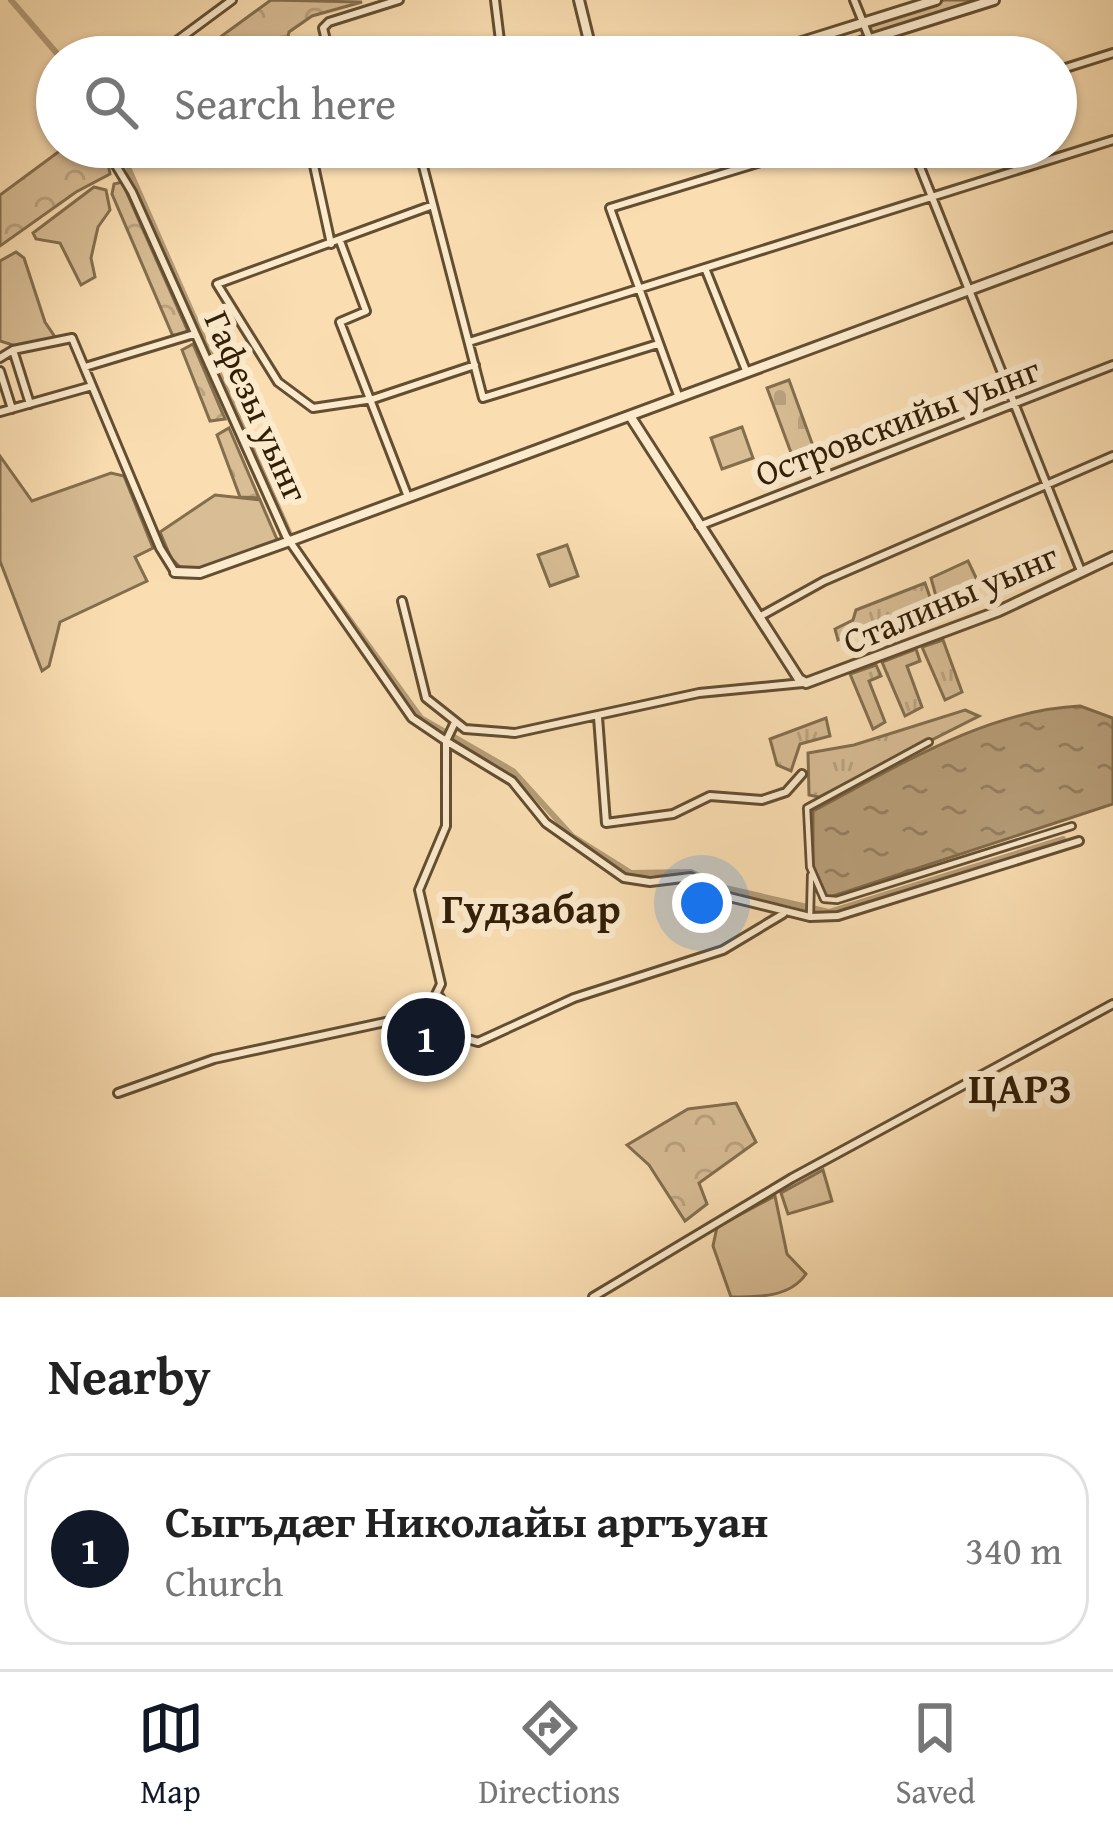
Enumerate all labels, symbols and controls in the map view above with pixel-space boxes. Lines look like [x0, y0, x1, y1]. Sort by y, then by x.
search box [36, 36, 1077, 168]
icon: search [78, 69, 144, 135]
text: Search here [174, 70, 396, 135]
street label: Гафезы уынг [192, 302, 323, 510]
street label: Островскийы уынг [747, 342, 1047, 499]
street label: Сталины уынг [834, 528, 1066, 667]
your location [672, 873, 732, 933]
district label: Гудзабар [441, 877, 621, 938]
pin: 1 [387, 992, 465, 1082]
district label: ЦАРЗ [968, 1057, 1072, 1118]
text: Nearby [48, 1338, 211, 1413]
text: Сыгъдæг Николайы аргъуан [165, 1488, 768, 1553]
text: 1 [80, 1521, 100, 1578]
text: 340 m [965, 1521, 1062, 1578]
text: Church [165, 1553, 283, 1610]
tab: Map [138, 1695, 204, 1815]
tab: Directions [479, 1695, 620, 1815]
tab: Saved [896, 1695, 975, 1815]

